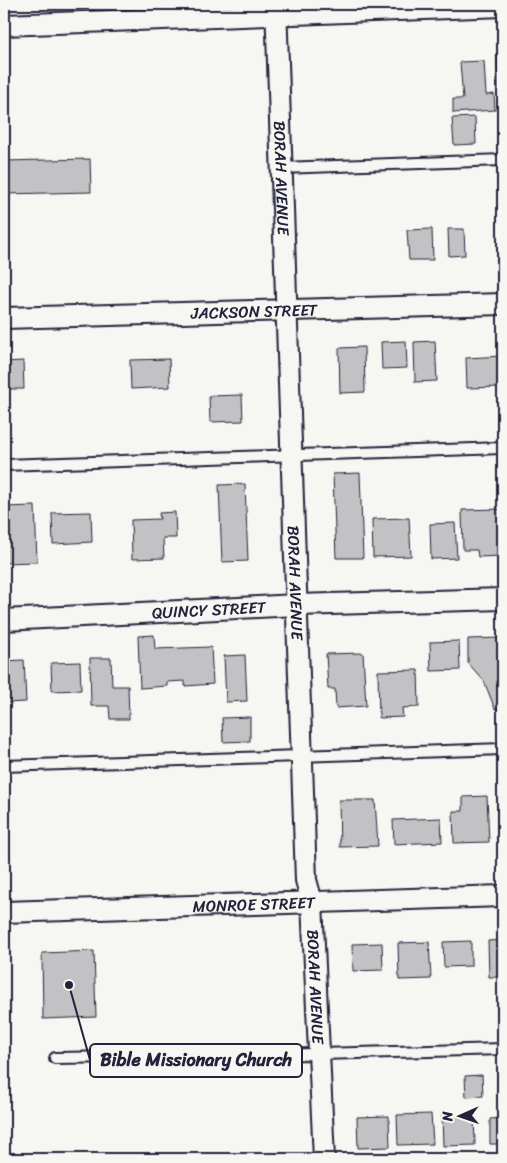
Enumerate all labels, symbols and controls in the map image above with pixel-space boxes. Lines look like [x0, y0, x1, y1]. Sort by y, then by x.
street label: BORAH AVENUE [266, 120, 298, 237]
street label: JACKSON STREET [189, 295, 319, 327]
street label: BORAH AVENUE [279, 525, 312, 641]
street label: QUINCY STREET [151, 592, 268, 627]
street label: MONROE STREET [192, 887, 317, 920]
street label: BORAH AVENUE [299, 929, 333, 1046]
callout: Bible Missionary Church [90, 1044, 302, 1077]
text: Bible Missionary Church [100, 1044, 292, 1076]
north arrow [434, 1090, 484, 1140]
text: N [435, 1111, 460, 1123]

